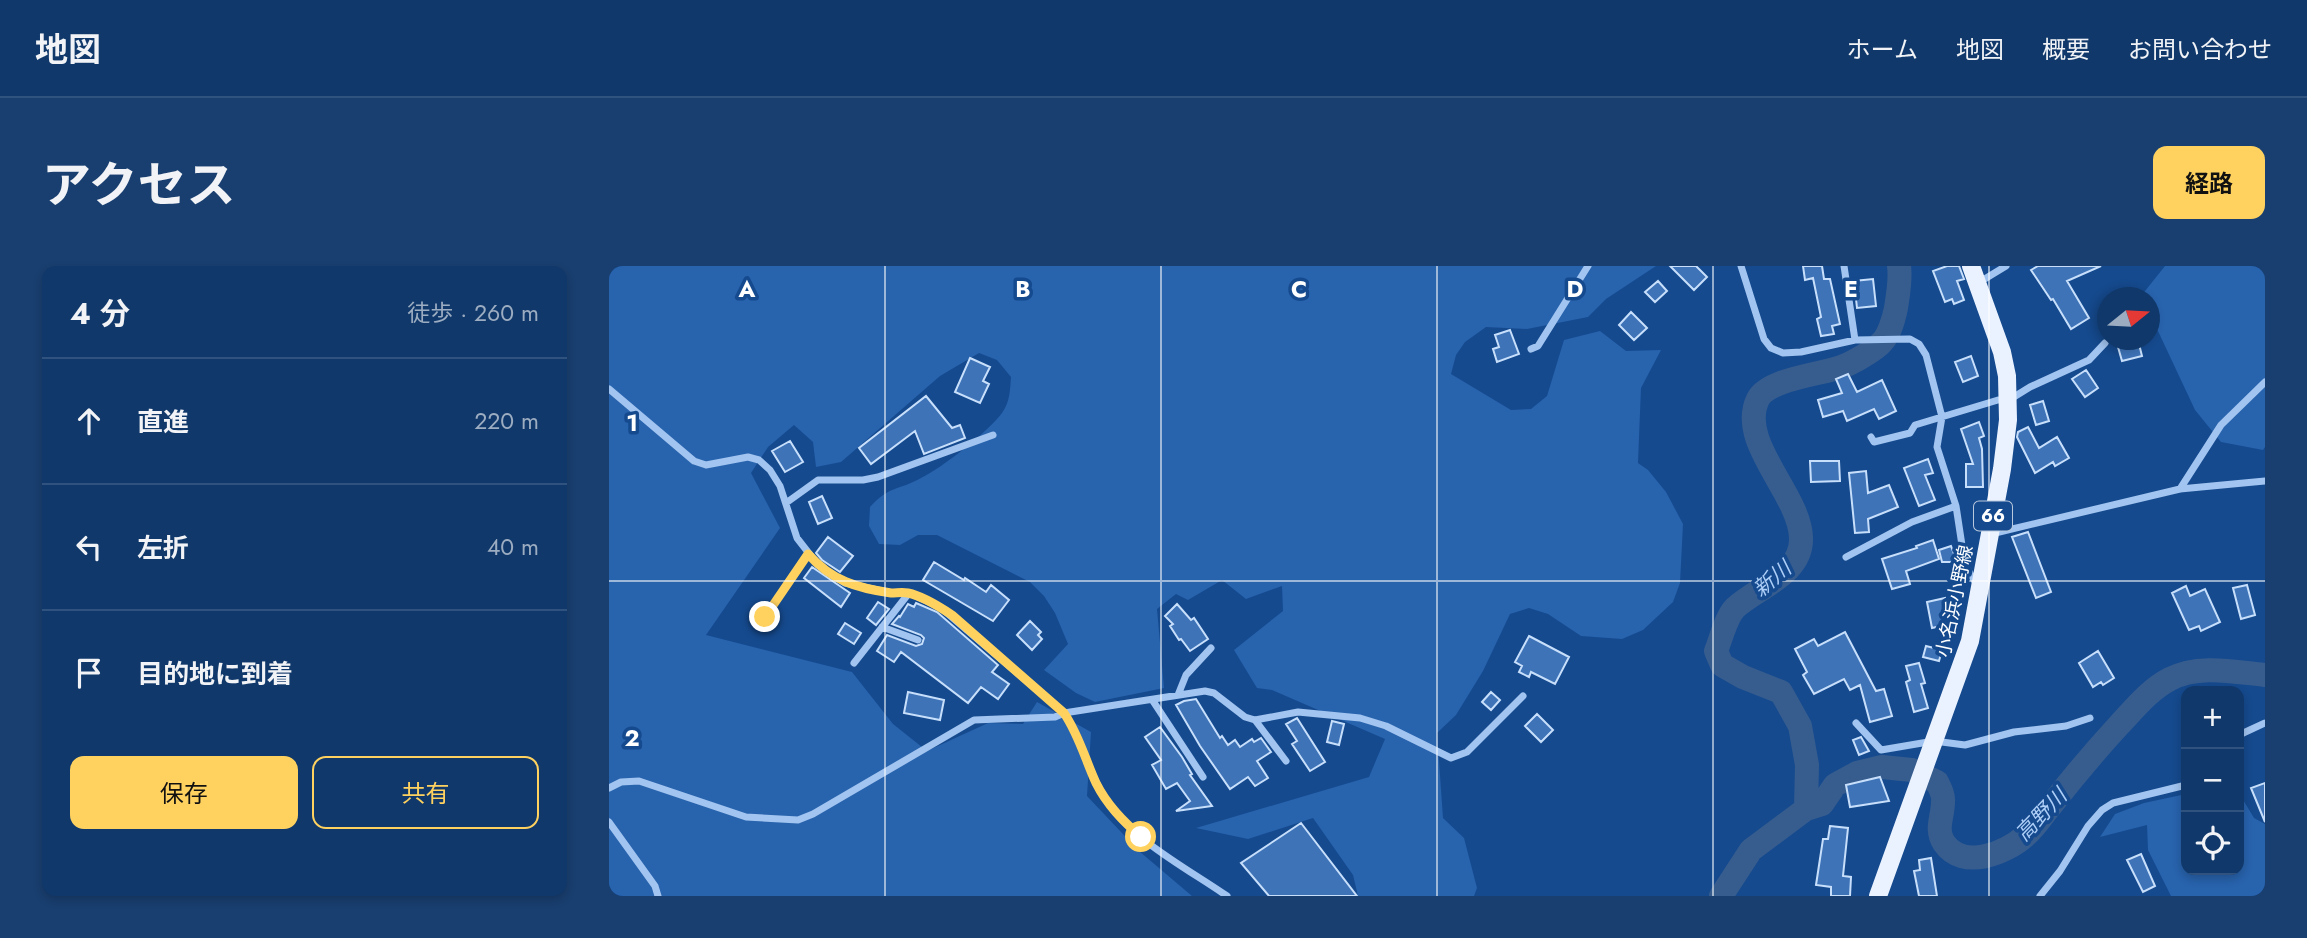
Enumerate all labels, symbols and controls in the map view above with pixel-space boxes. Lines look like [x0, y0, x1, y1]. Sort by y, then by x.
text: 地図 [35, 26, 101, 73]
text: ホーム [1847, 32, 1918, 67]
text: 地図 [1956, 32, 2004, 67]
text: 概要 [2042, 32, 2090, 67]
text: お問い合わせ [2128, 32, 2272, 67]
button: 経路 [2153, 146, 2265, 219]
text: アクセス [42, 150, 236, 220]
text: A [738, 272, 756, 306]
text: B [1015, 272, 1031, 306]
text: C [1291, 272, 1307, 306]
text: D [1567, 272, 1584, 306]
text: E [1844, 272, 1858, 306]
north arrow [2097, 287, 2160, 350]
text: 4 分 [70, 292, 130, 335]
text: 徒歩 · 260 m [407, 296, 539, 330]
icon: ahead [70, 402, 108, 440]
text: 直進 [137, 403, 189, 441]
text: 220 m [474, 404, 539, 438]
text: 1 [626, 406, 638, 440]
road number: 66 [1974, 502, 2012, 530]
icon: left [70, 528, 108, 566]
text: 左折 [137, 529, 189, 567]
text: 40 m [487, 530, 539, 564]
street label: 小名浜小野線 [1929, 543, 1980, 660]
water label: 新川 [1746, 553, 1799, 604]
route end [749, 601, 780, 632]
icon: arrive [70, 654, 108, 692]
text: 目的地に到着 [137, 655, 293, 693]
map controls [2181, 686, 2244, 875]
button: + [2181, 686, 2244, 749]
text: 2 [624, 721, 640, 755]
button: − [2181, 749, 2244, 812]
button: 保存 [70, 756, 298, 829]
button: 共有 [312, 756, 539, 829]
water label: 高野川 [2008, 780, 2075, 848]
button: locate [2181, 812, 2244, 875]
route start [1125, 821, 1156, 852]

